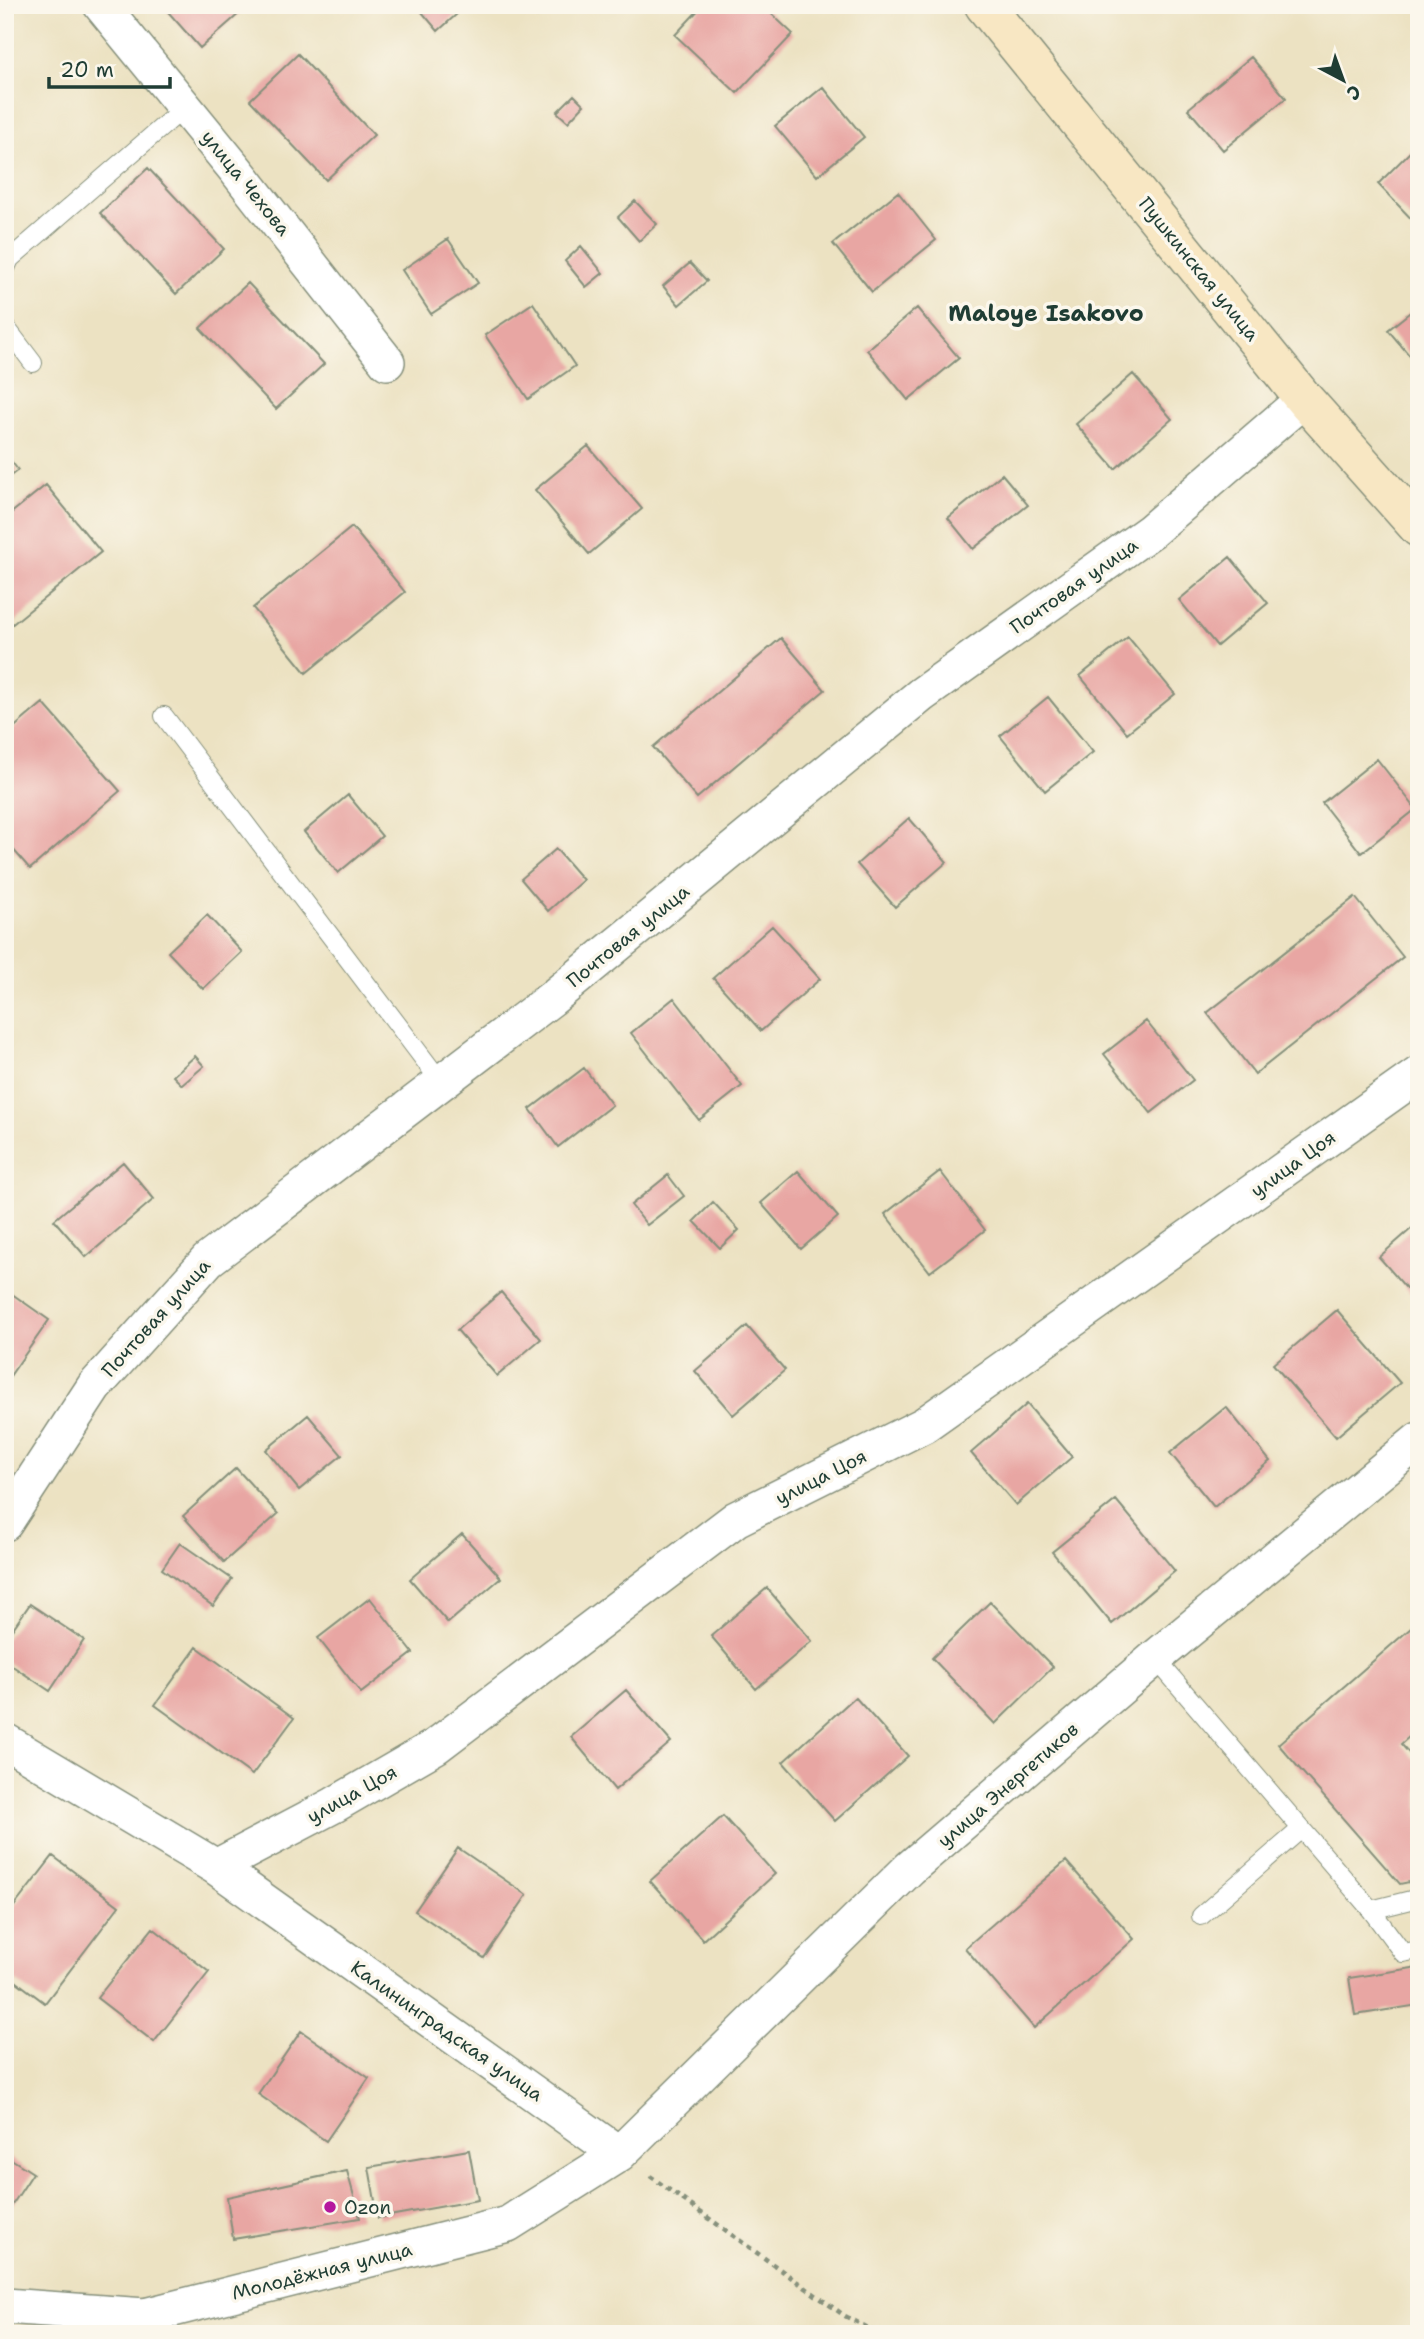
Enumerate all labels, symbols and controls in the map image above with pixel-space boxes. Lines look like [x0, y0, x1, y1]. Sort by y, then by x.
scale bar [49, 46, 170, 90]
north arrow [1308, 46, 1378, 116]
text: 20 m [60, 56, 114, 84]
text: С [1341, 79, 1366, 106]
street label: улица Чехова [196, 125, 296, 241]
street label: Пушкинская улица [1133, 192, 1265, 346]
district label: Maloye Isakovo [948, 298, 1144, 328]
street label: Почтовая улица [1005, 532, 1143, 640]
street label: Почтовая улица [562, 879, 695, 993]
street label: улица Цоя [1246, 1125, 1340, 1203]
street label: Почтовая улица [96, 1253, 216, 1382]
street label: улица Цоя [771, 1443, 871, 1511]
street label: улица Энергетиков [932, 1717, 1084, 1853]
street label: улица Цоя [303, 1759, 401, 1829]
street label: Калининградская улица [346, 1955, 548, 2107]
place label: Ozon [344, 2195, 391, 2220]
marker: Ozon [322, 2199, 338, 2215]
street label: Молодёжная улица [229, 2236, 415, 2306]

